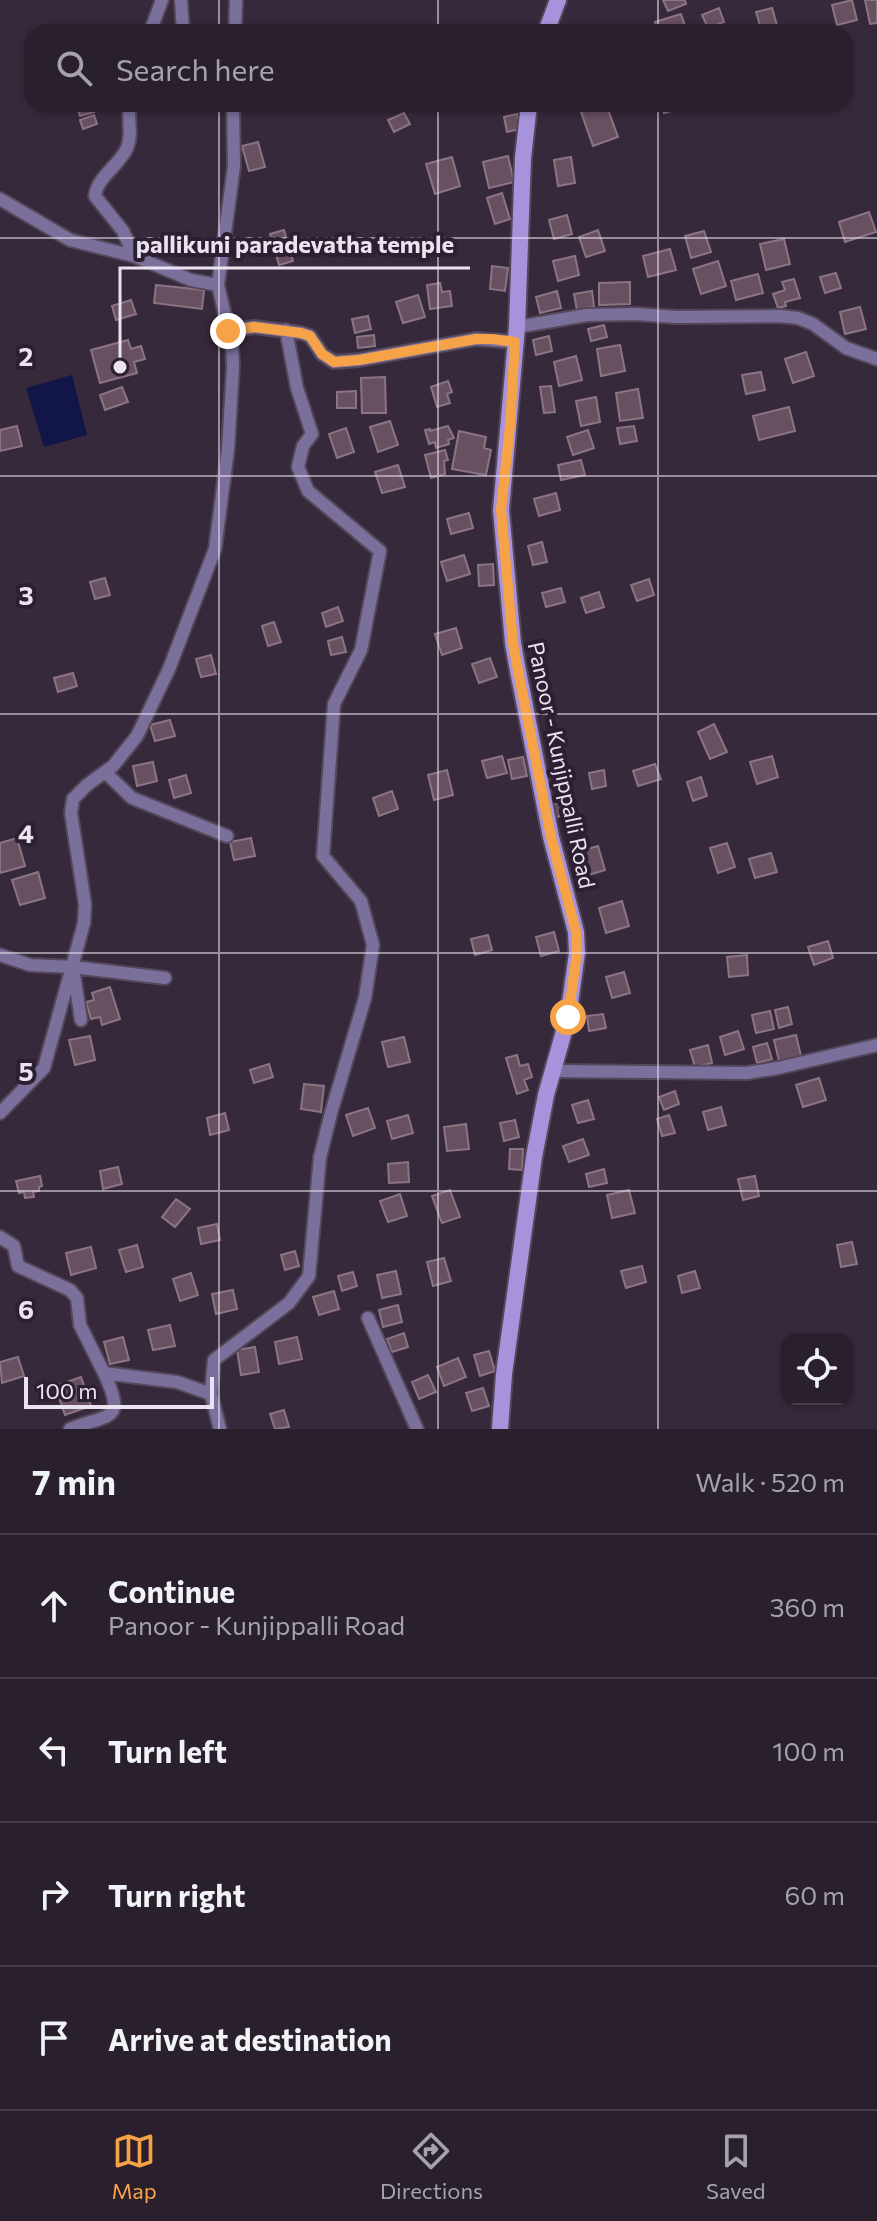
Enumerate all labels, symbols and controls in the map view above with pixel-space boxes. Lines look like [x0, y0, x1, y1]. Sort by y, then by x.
search box [24, 24, 853, 112]
icon: search [52, 46, 96, 90]
text: Search here [116, 50, 275, 87]
callout: pallikuni paradevatha temple [120, 220, 470, 268]
text: pallikuni paradevatha temple [136, 229, 454, 258]
route end [210, 313, 246, 349]
text: 2 [19, 340, 33, 371]
text: 3 [18, 579, 34, 610]
street label: Panoor - Kunjippalli Road [523, 639, 601, 891]
text: 4 [18, 817, 34, 848]
route start [550, 999, 586, 1035]
text: 5 [18, 1055, 34, 1086]
text: 6 [18, 1293, 34, 1324]
map controls [781, 1333, 853, 1405]
button: locate [781, 1333, 853, 1405]
scale bar [24, 1373, 214, 1409]
text: 100 m [36, 1377, 98, 1404]
text: 7 min [32, 1460, 116, 1502]
text: Walk · 520 m [696, 1466, 845, 1497]
text: Continue [108, 1572, 235, 1609]
icon: ahead [32, 1584, 76, 1628]
text: 360 m [770, 1591, 845, 1622]
text: Panoor - Kunjippalli Road [108, 1609, 405, 1640]
icon: left [32, 1728, 76, 1772]
text: Turn left [108, 1732, 227, 1769]
text: 100 m [772, 1735, 845, 1766]
icon: right [32, 1872, 76, 1916]
text: Turn right [108, 1876, 245, 1913]
text: 60 m [785, 1879, 845, 1910]
icon: arrive [32, 2016, 76, 2060]
text: Arrive at destination [108, 2020, 392, 2057]
tab: Map [112, 2129, 157, 2204]
tab: Directions [380, 2129, 483, 2204]
tab: Saved [706, 2129, 765, 2204]

